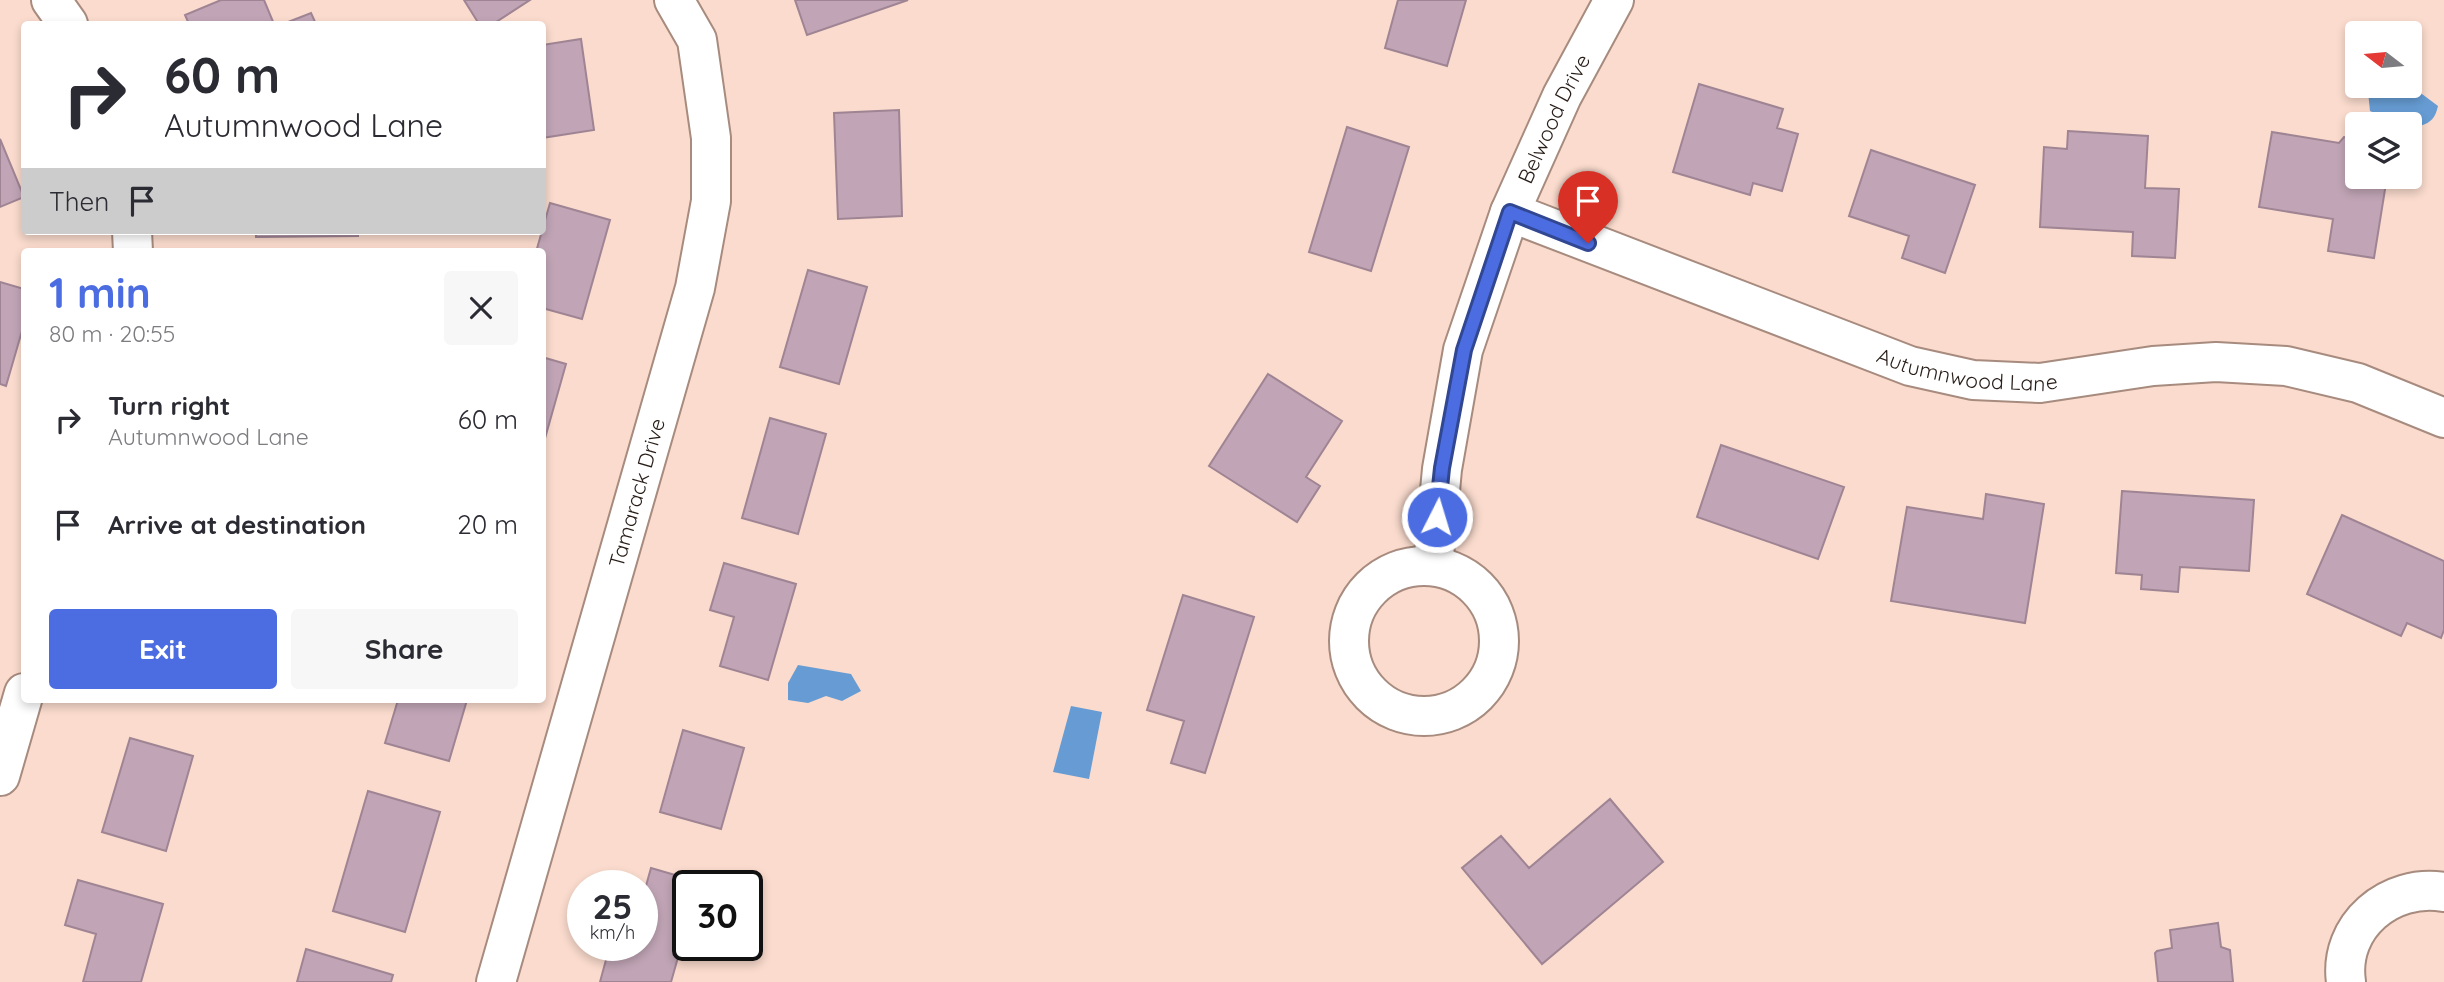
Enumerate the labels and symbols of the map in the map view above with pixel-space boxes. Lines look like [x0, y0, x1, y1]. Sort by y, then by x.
north arrow [2345, 21, 2422, 98]
street label: Belwood Drive [1512, 49, 1595, 187]
pin [1558, 171, 1618, 243]
street label: Autumnwood Lane [1873, 342, 2059, 396]
street label: Tamarack Drive [603, 415, 670, 570]
position arrow [1400, 480, 1474, 554]
speed limit sign: 30 [672, 870, 763, 961]

